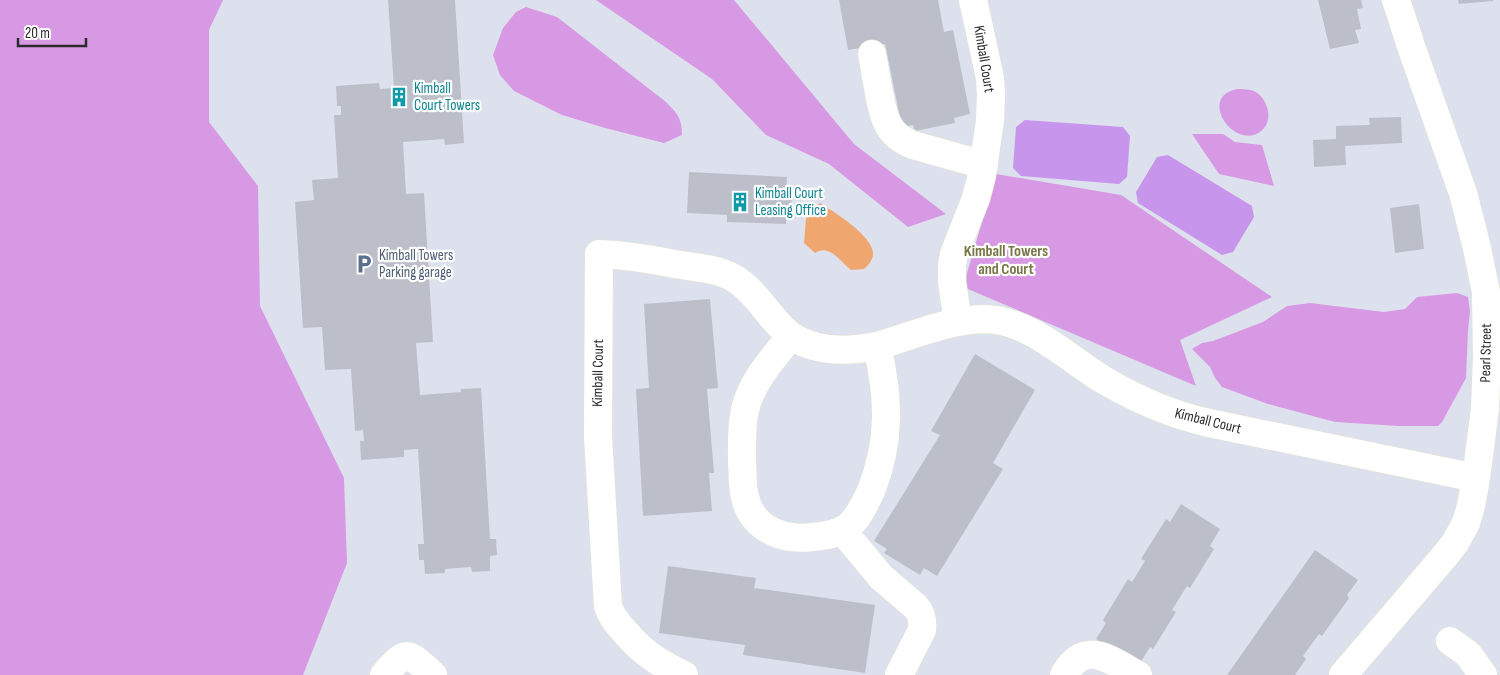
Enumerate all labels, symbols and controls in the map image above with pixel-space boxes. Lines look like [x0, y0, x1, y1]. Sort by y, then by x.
scale bar [18, 15, 85, 47]
text: 20 m [25, 24, 50, 43]
street label: Kimball Court [969, 24, 999, 94]
place label: Kimball Court Towers [414, 79, 480, 115]
building icon: Kimball Court Towers [388, 86, 410, 108]
place label: Kimball Court Leasing Office [755, 184, 826, 220]
building icon: Kimball Court Leasing Office [729, 191, 751, 213]
district label: Kimball Towers and Court [964, 242, 1048, 279]
place label: Kimball Towers Parking garage [379, 246, 453, 282]
parking icon: Kimball Towers Parking garage [353, 253, 375, 275]
street label: Pearl Street [1476, 323, 1496, 383]
street label: Kimball Court [588, 338, 608, 407]
street label: Kimball Court [1173, 404, 1244, 439]

